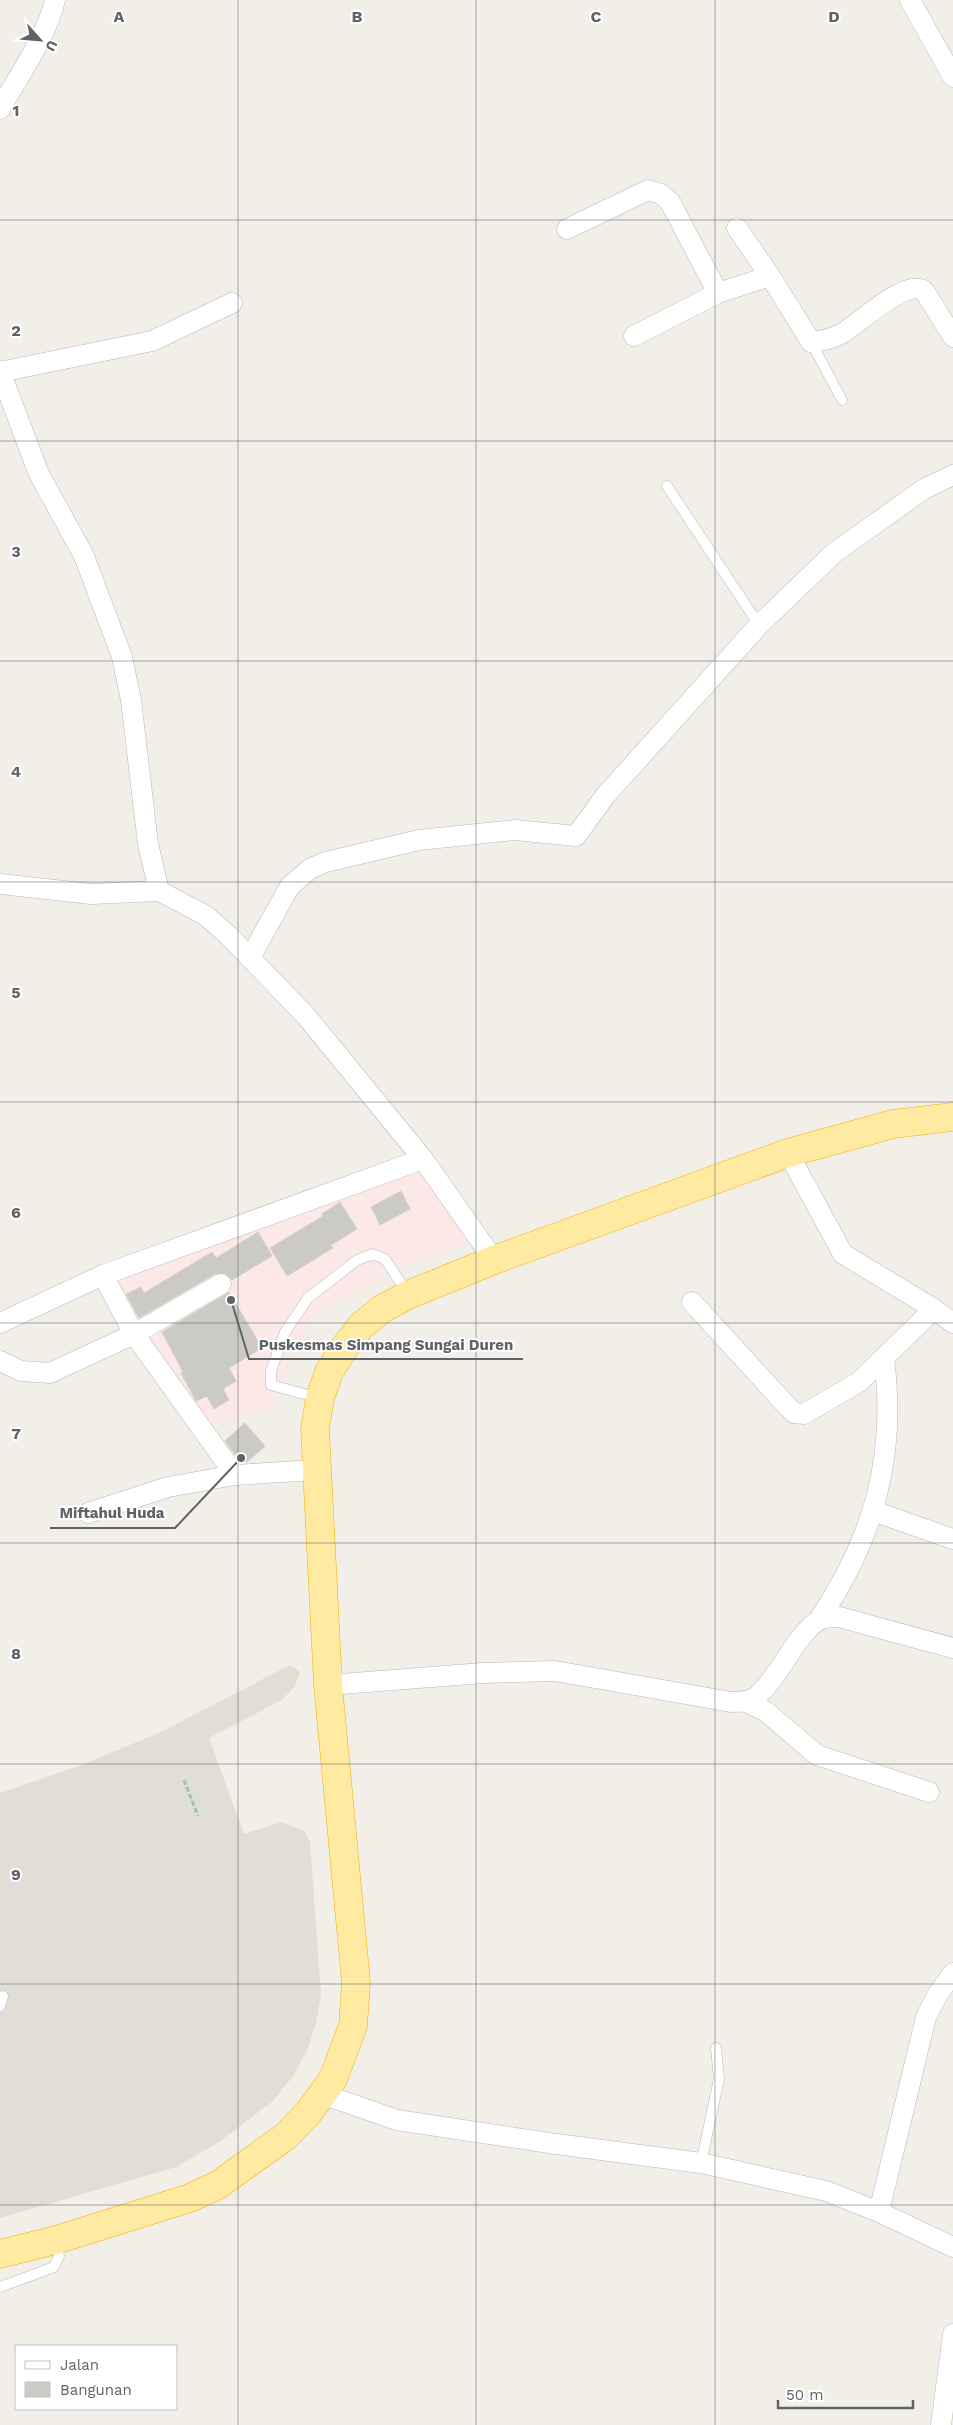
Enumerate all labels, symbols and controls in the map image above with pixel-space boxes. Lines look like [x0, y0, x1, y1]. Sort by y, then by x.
text: A [114, 7, 125, 26]
text: B [352, 7, 363, 26]
text: C [591, 7, 602, 26]
text: D [828, 7, 840, 26]
north arrow [15, 15, 65, 65]
text: U [42, 38, 61, 54]
text: 1 [13, 101, 19, 120]
text: 2 [11, 321, 21, 340]
text: 3 [11, 542, 21, 561]
text: 4 [11, 762, 21, 781]
text: 5 [11, 983, 21, 1002]
text: 6 [11, 1203, 21, 1222]
callout: Puskesmas Simpang Sungai Duren [249, 1329, 523, 1359]
text: Puskesmas Simpang Sungai Duren [259, 1336, 513, 1354]
text: 7 [11, 1424, 21, 1443]
callout: Miftahul Huda [50, 1498, 175, 1528]
text: Miftahul Huda [59, 1504, 165, 1522]
text: 8 [11, 1644, 21, 1663]
text: 9 [11, 1865, 21, 1884]
legend [15, 2345, 178, 2410]
text: Jalan [60, 2356, 99, 2374]
scale bar [778, 2378, 913, 2410]
text: Bangunan [60, 2381, 132, 2399]
text: 50 m [786, 2386, 823, 2404]

